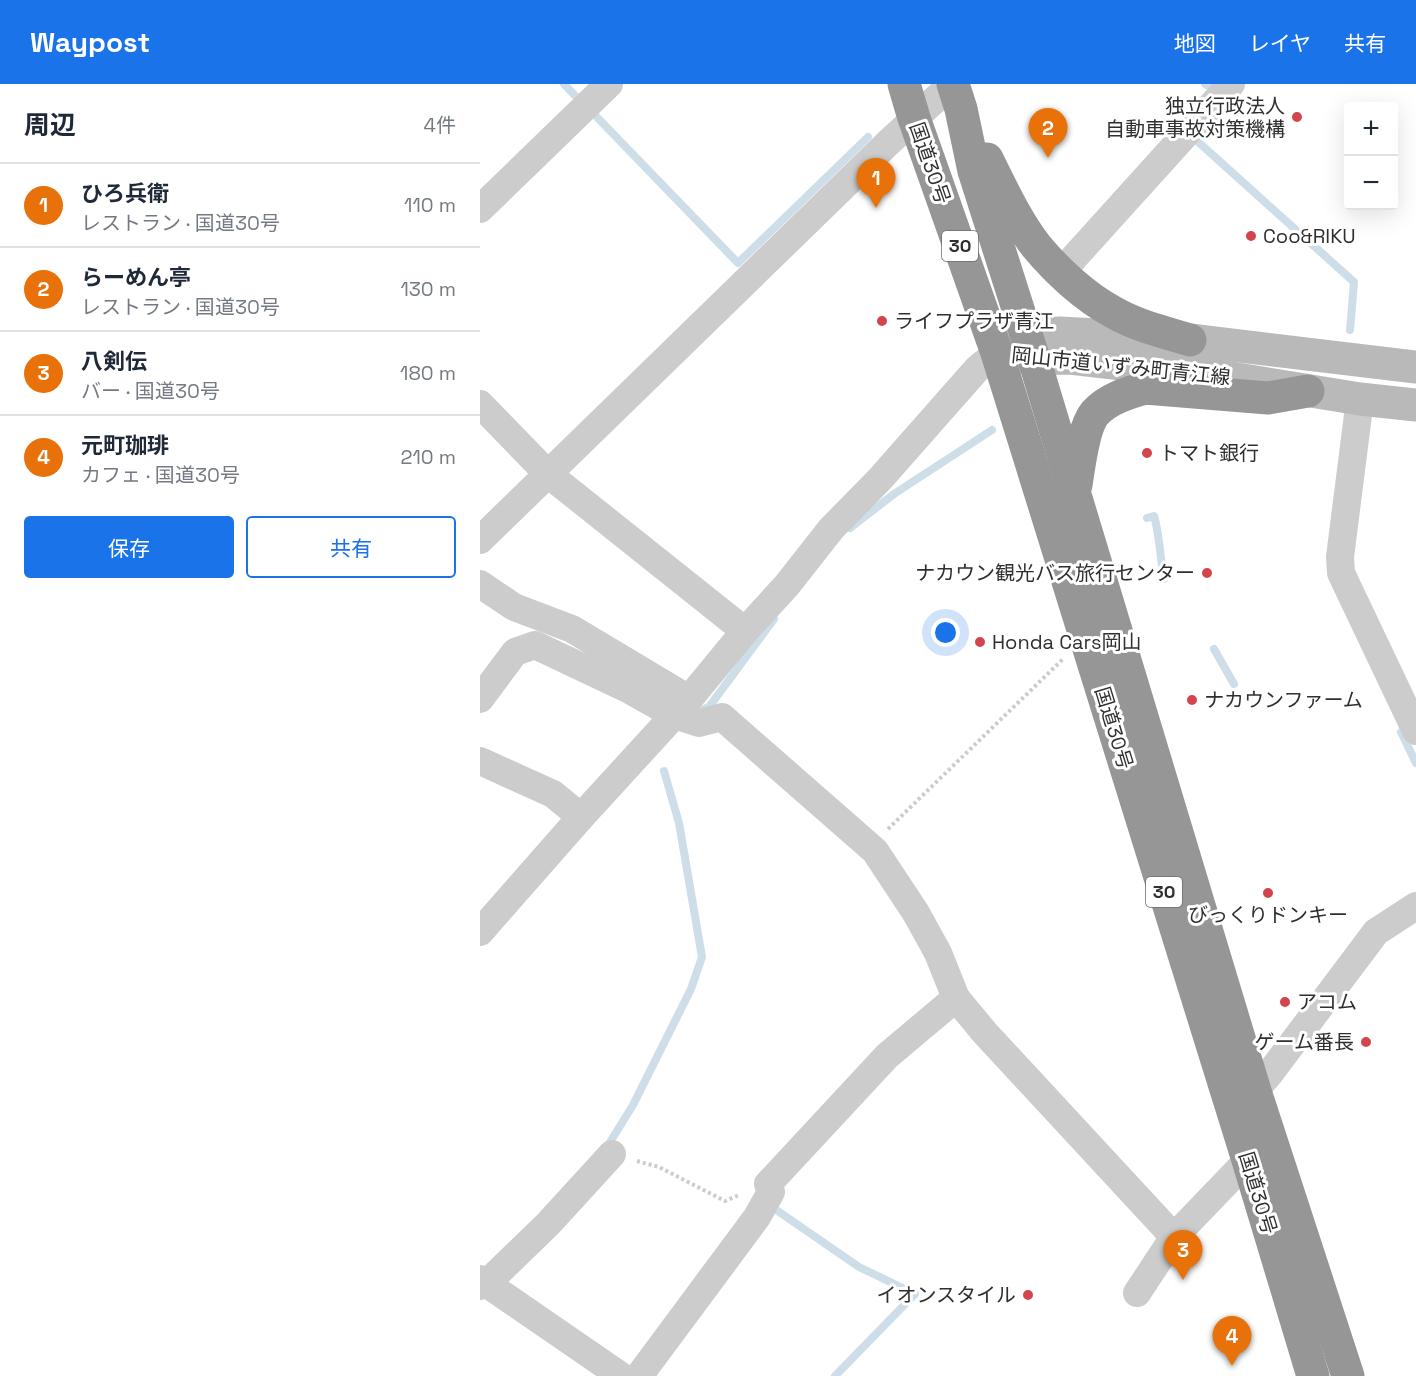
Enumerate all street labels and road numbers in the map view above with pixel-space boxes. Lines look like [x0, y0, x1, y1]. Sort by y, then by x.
street label: 国道30号 [904, 119, 956, 207]
road number: 30 [942, 231, 978, 261]
street label: 岡山市道いずみ町青江線 [1010, 342, 1232, 390]
street label: 国道30号 [1089, 684, 1139, 772]
road number: 30 [1146, 877, 1182, 907]
street label: 国道30号 [1233, 1149, 1283, 1237]

